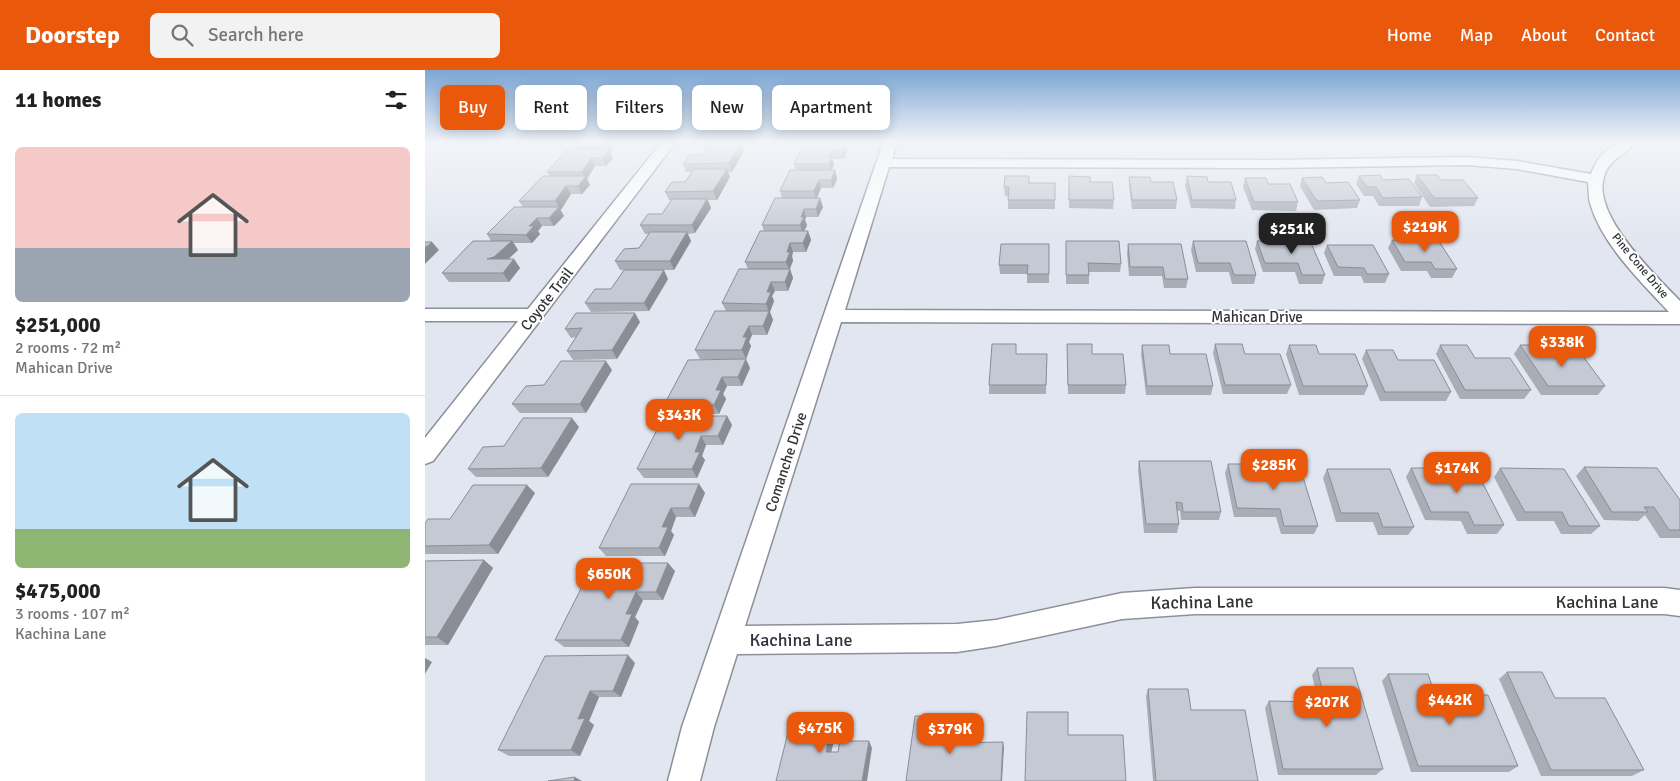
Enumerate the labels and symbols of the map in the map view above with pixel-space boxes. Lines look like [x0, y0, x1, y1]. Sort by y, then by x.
pin: $219K [1390, 210, 1460, 253]
pin: $251K [1257, 212, 1327, 255]
street label: Pine Cone Drive [1608, 230, 1672, 302]
street label: Coyote Trail [517, 264, 577, 334]
street label: Mahican Drive [1211, 308, 1303, 326]
pin: $338K [1527, 326, 1597, 368]
pin: $343K [644, 398, 714, 441]
street label: Comanche Drive [761, 410, 811, 514]
pin: $285K [1239, 448, 1309, 491]
pin: $174K [1422, 452, 1492, 494]
pin: $650K [574, 558, 644, 600]
street label: Kachina Lane [1150, 590, 1254, 614]
street label: Kachina Lane [1555, 591, 1659, 613]
street label: Kachina Lane [749, 629, 853, 651]
pin: $442K [1415, 684, 1485, 726]
pin: $207K [1292, 686, 1362, 728]
pin: $475K [785, 712, 855, 754]
pin: $379K [915, 712, 985, 755]

